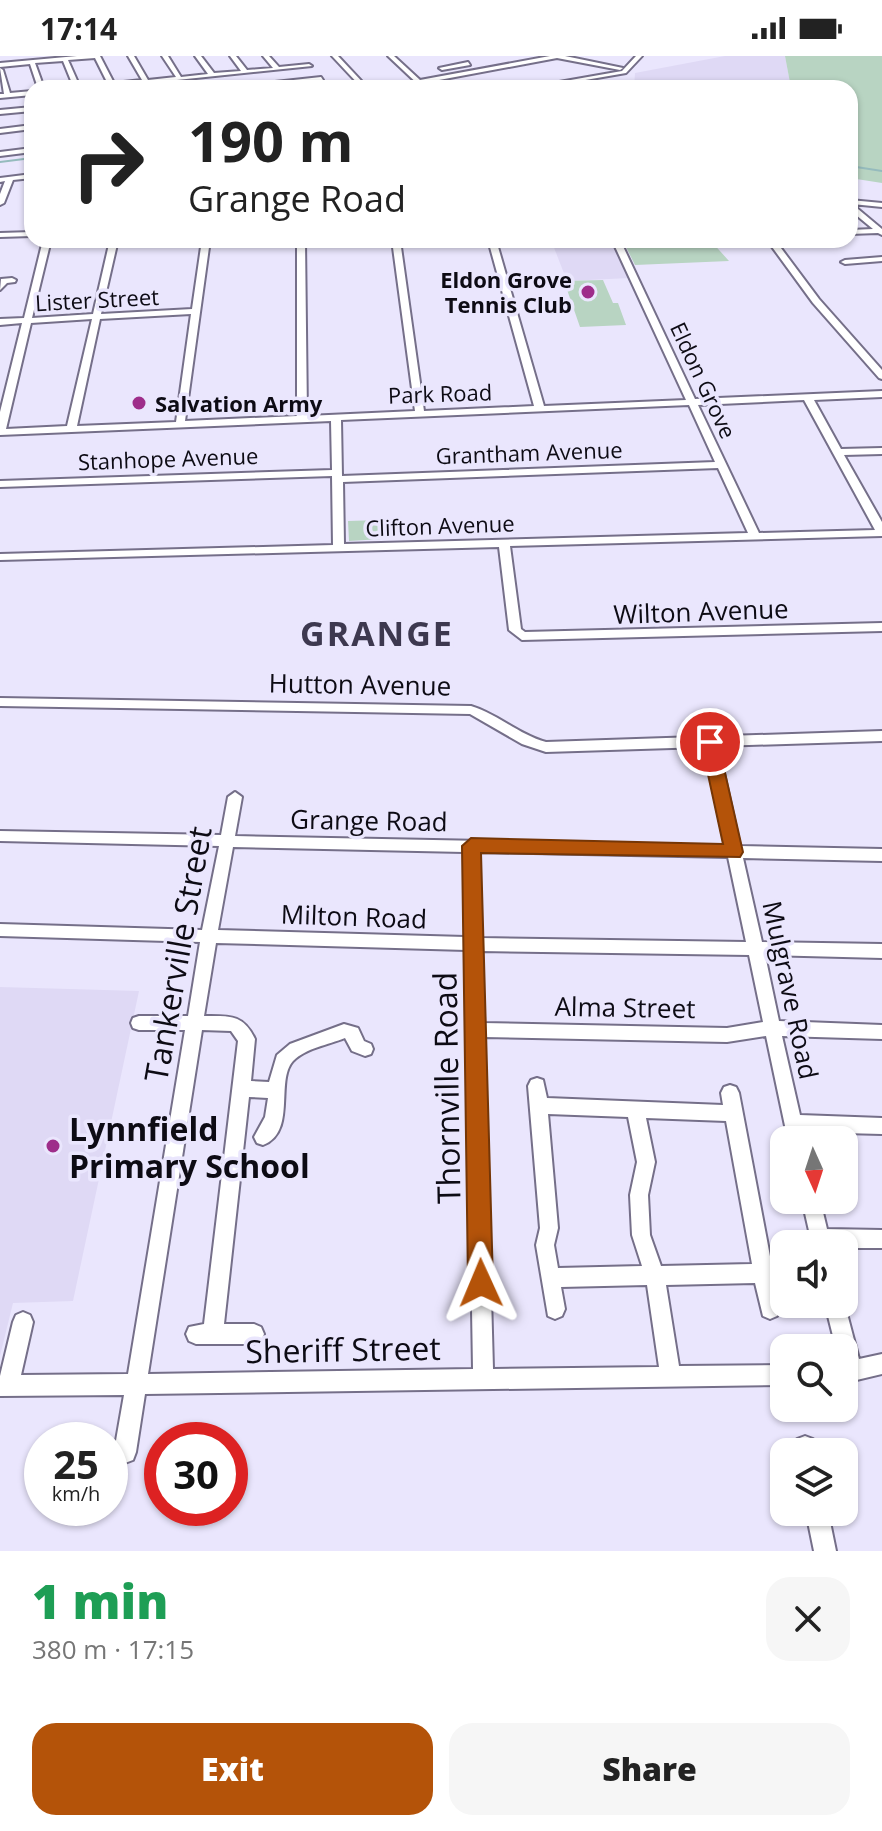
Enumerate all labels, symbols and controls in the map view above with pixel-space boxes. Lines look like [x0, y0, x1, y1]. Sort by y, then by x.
text: 17:14 [40, 8, 117, 49]
text: 190 m [188, 102, 354, 178]
icon: right [56, 112, 160, 216]
text: Grange Road [188, 174, 406, 223]
place label: Eldon Grove Tennis Club [440, 264, 572, 319]
street label: Lister Street [34, 281, 160, 317]
marker: Eldon Grove Tennis Club [579, 283, 597, 301]
street label: Eldon Grove [664, 317, 744, 443]
street label: Park Road [387, 376, 493, 410]
place label: Salvation Army [155, 388, 323, 418]
marker: Salvation Army [130, 394, 148, 412]
street label: Grantham Avenue [435, 434, 623, 470]
street label: Stanhope Avenue [77, 440, 259, 476]
street label: Clifton Avenue [365, 507, 515, 543]
street label: Wilton Avenue [613, 590, 789, 632]
district label: GRANGE [300, 610, 454, 656]
street label: Hutton Avenue [268, 664, 452, 704]
pin [676, 708, 744, 776]
icon: arrive [688, 720, 732, 764]
street label: Grange Road [290, 801, 448, 839]
street label: Tankerville Street [133, 823, 221, 1085]
street label: Milton Road [280, 895, 428, 937]
street label: Mulgrave Road [755, 898, 827, 1082]
street label: Thornville Road [422, 972, 470, 1204]
street label: Alma Street [554, 988, 696, 1026]
place label: Lynnfield Primary School [69, 1107, 310, 1187]
north arrow [770, 1126, 858, 1214]
map controls [770, 1126, 858, 1526]
marker: Lynnfield Primary School [44, 1137, 62, 1155]
button: sound [770, 1230, 858, 1318]
position arrow [439, 1241, 523, 1325]
street label: Sheriff Street [245, 1326, 441, 1372]
button: search [770, 1334, 858, 1422]
speed limit sign: 30 [144, 1422, 248, 1526]
text: 25 [53, 1436, 99, 1491]
button: layers [770, 1438, 858, 1526]
text: km/h [52, 1480, 100, 1507]
text: 1 min [32, 1568, 168, 1633]
button: close [766, 1577, 850, 1661]
text: 380 m · 17:15 [32, 1631, 194, 1667]
button: Exit [32, 1723, 433, 1815]
button: Share [449, 1723, 850, 1815]

